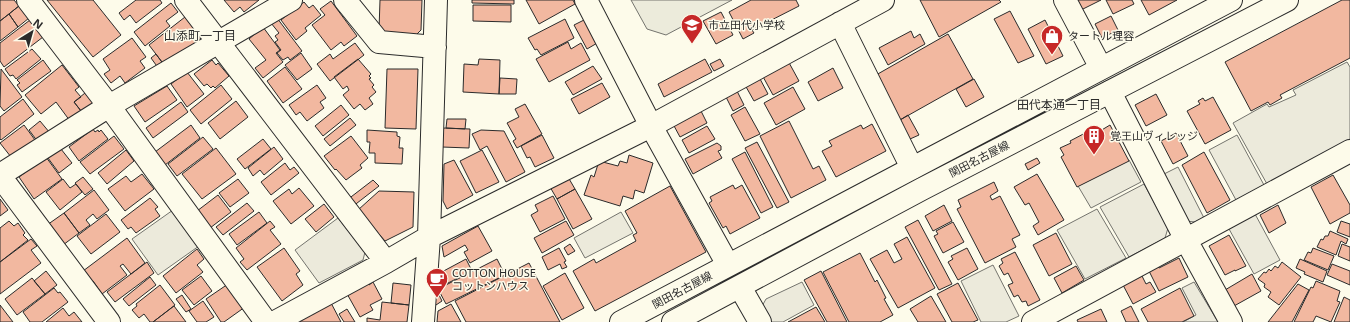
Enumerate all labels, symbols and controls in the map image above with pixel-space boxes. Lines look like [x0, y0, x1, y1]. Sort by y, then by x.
north arrow [12, 12, 52, 52]
school or university icon: 市立田代小学校 [679, 12, 705, 45]
text: N [30, 15, 46, 32]
place label: 市立田代小学校 [708, 17, 785, 32]
shop icon: タートル理容 [1039, 23, 1065, 56]
district label: 山添町一丁目 [164, 27, 236, 44]
place label: タートル理容 [1068, 28, 1134, 43]
district label: 田代本通一丁目 [1017, 96, 1101, 113]
building icon: 覚王山ヴィレッジ [1081, 123, 1107, 156]
place label: 覚王山ヴィレッジ [1110, 128, 1198, 143]
street label: 関田名古屋線 [946, 137, 1012, 180]
place label: COTTON HOUSE コットンハウス [452, 265, 536, 293]
cafe icon: COTTON HOUSE コットンハウス [424, 266, 450, 299]
street label: 関田名古屋線 [649, 267, 714, 312]

